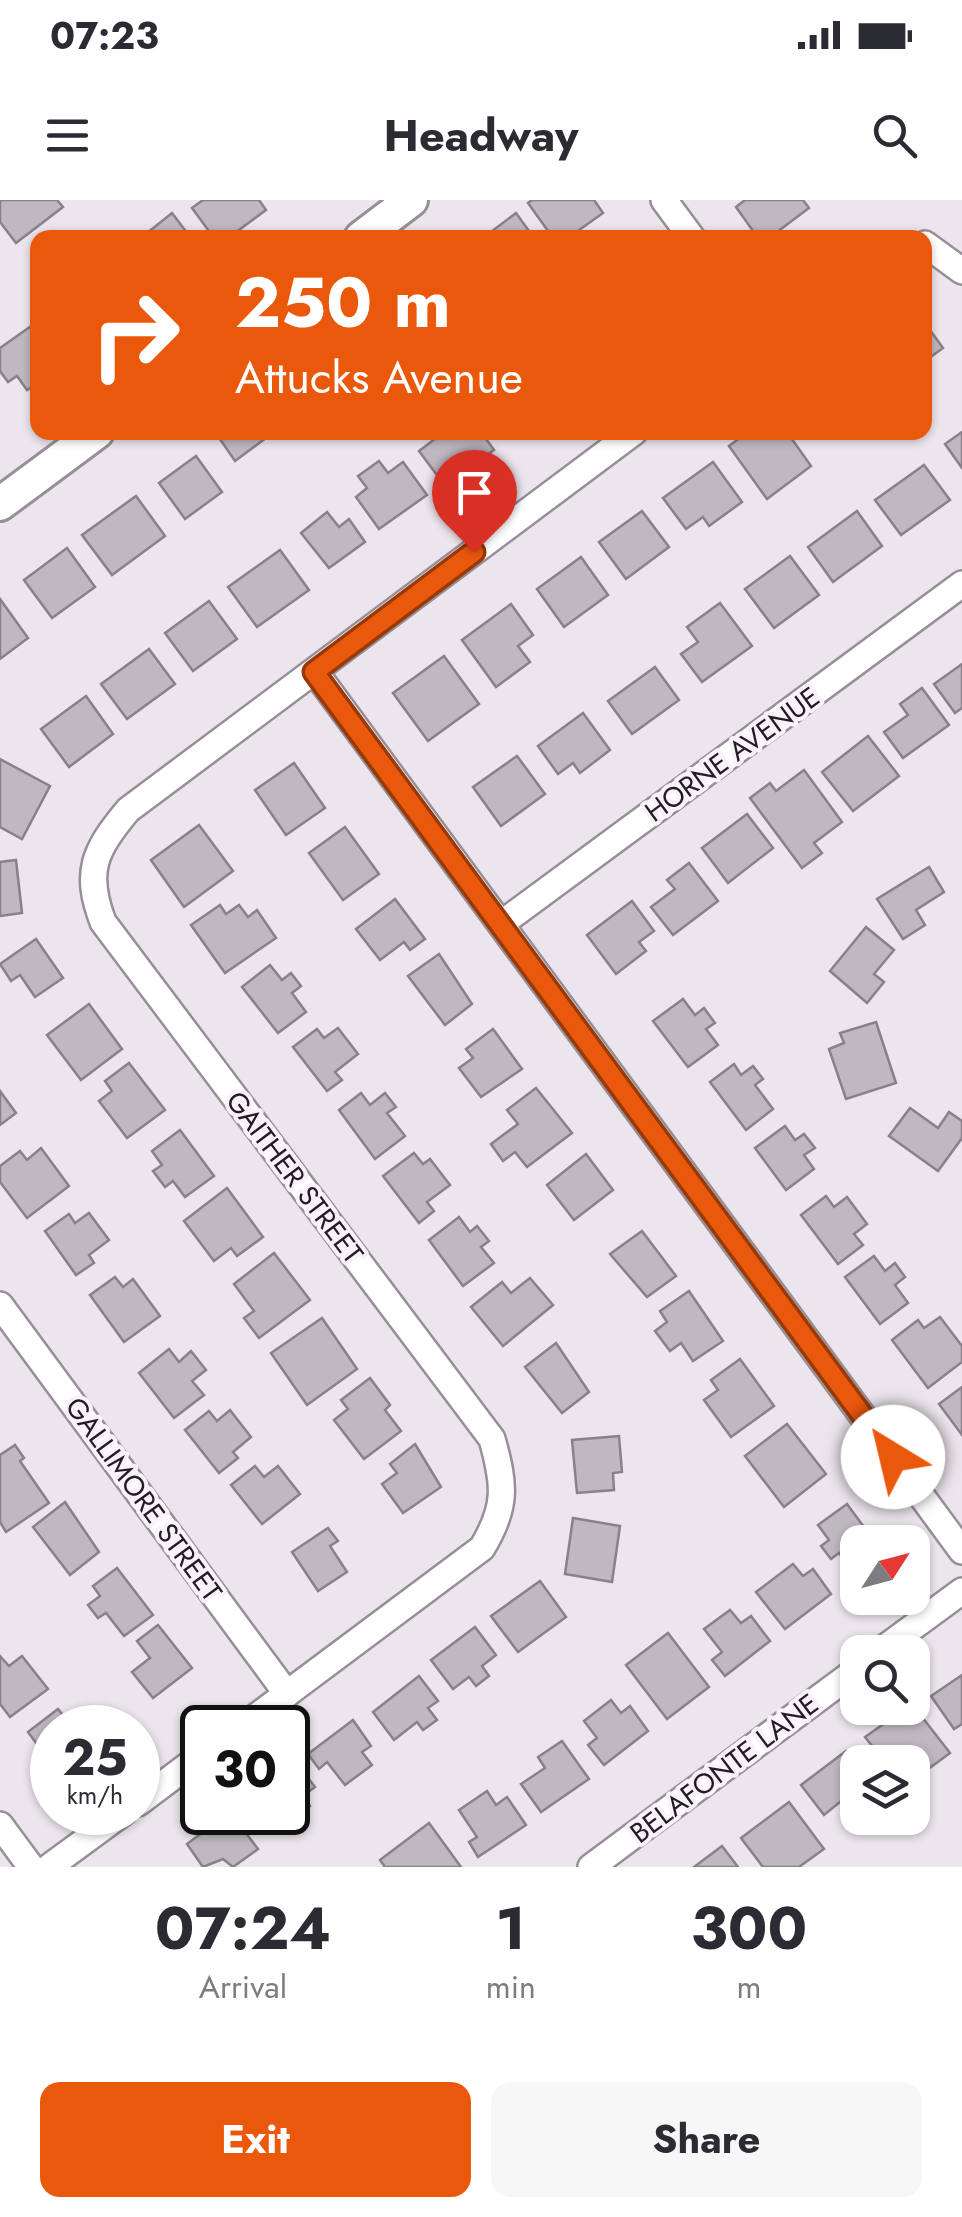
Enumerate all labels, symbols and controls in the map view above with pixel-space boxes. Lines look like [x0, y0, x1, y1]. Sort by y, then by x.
text: 07:23 [50, 8, 159, 63]
text: Headway [384, 103, 578, 168]
icon: menu [40, 108, 95, 163]
icon: search [867, 108, 922, 163]
text: 250 m [235, 252, 451, 353]
icon: right [70, 270, 200, 400]
text: Attucks Avenue [235, 345, 523, 410]
pin [432, 450, 517, 553]
icon: arrive [447, 465, 502, 520]
street label: HORNE AVENUE [636, 677, 828, 832]
street label: GAITHER STREET [216, 1082, 373, 1272]
street label: GALLIMORE STREET [55, 1389, 232, 1610]
position arrow [841, 1405, 945, 1509]
north arrow [840, 1525, 930, 1615]
map controls [840, 1525, 930, 1835]
button: search [840, 1635, 930, 1725]
street label: BELAFONTE LANE [621, 1684, 827, 1853]
speed limit sign: 30 [180, 1705, 310, 1835]
text: 25 [62, 1721, 128, 1794]
button: layers [840, 1745, 930, 1835]
text: km/h [67, 1777, 123, 1813]
text: 07:24 [155, 1885, 331, 1972]
text: 1 [496, 1885, 526, 1972]
text: 300 [691, 1885, 807, 1972]
text: Arrival [199, 1964, 287, 2010]
text: min [486, 1964, 536, 2010]
text: m [736, 1964, 761, 2010]
button: Exit [40, 2082, 471, 2197]
button: Share [491, 2082, 922, 2197]

